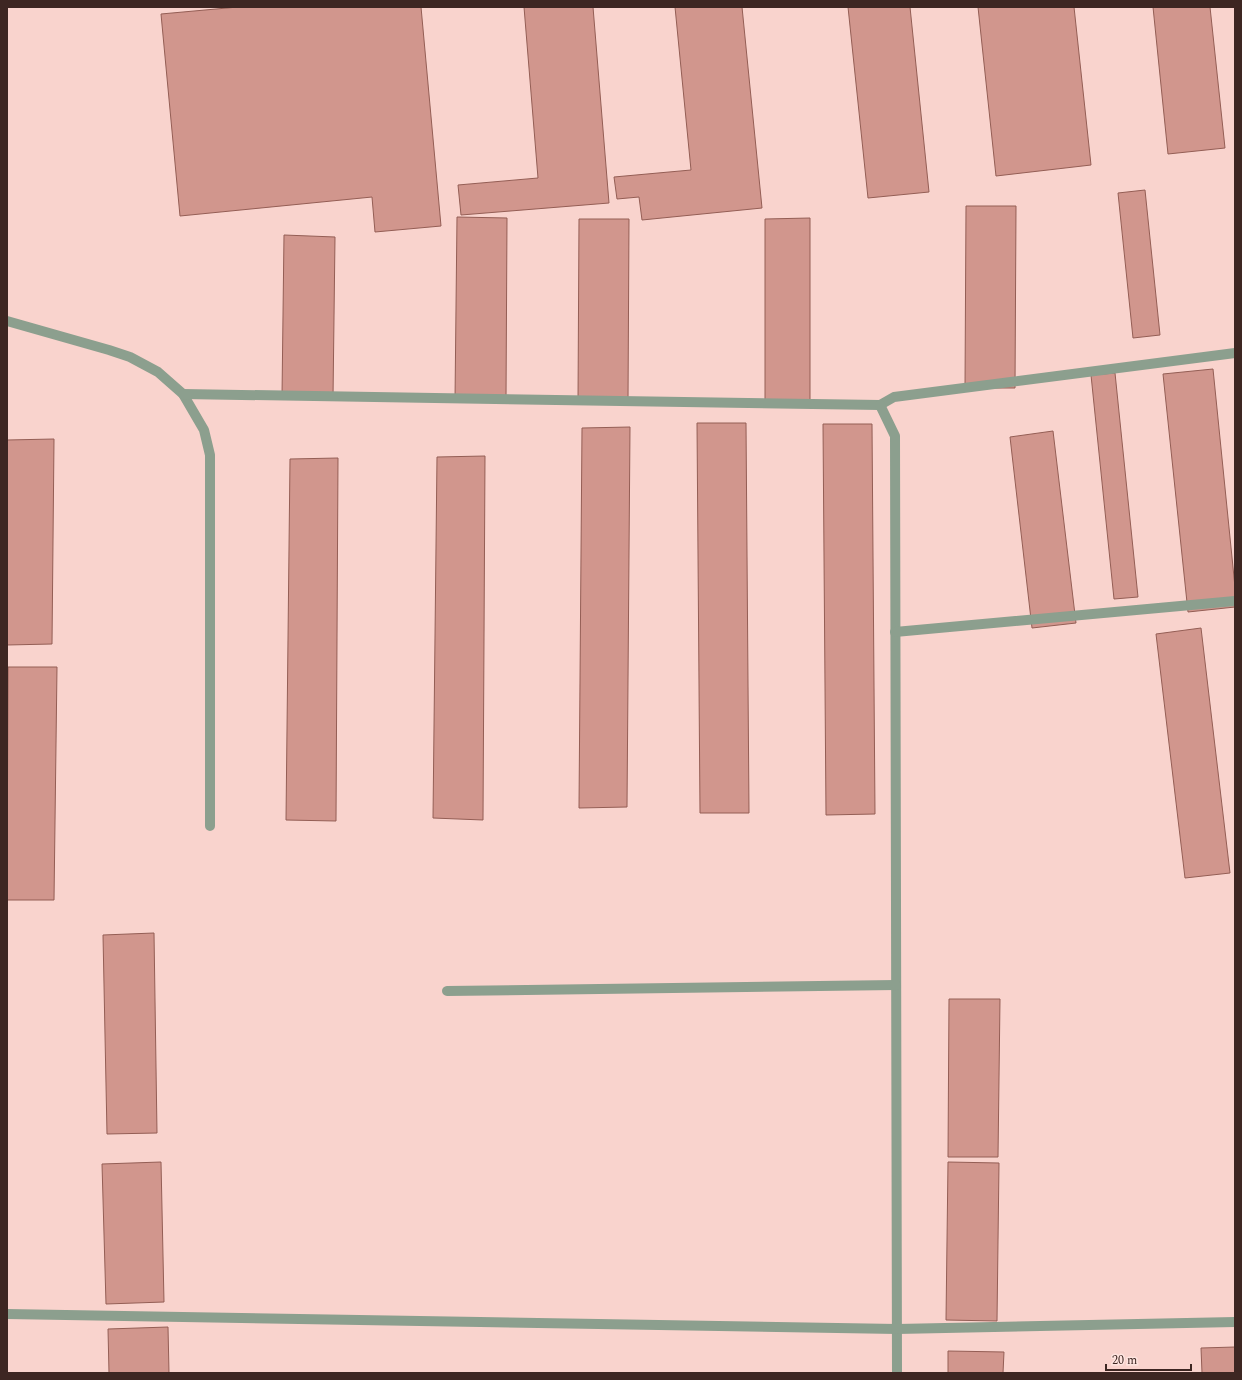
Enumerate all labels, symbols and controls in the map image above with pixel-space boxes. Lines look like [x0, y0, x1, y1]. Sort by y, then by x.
scale bar [1106, 1346, 1191, 1372]
text: 20 m [1112, 1351, 1137, 1370]

